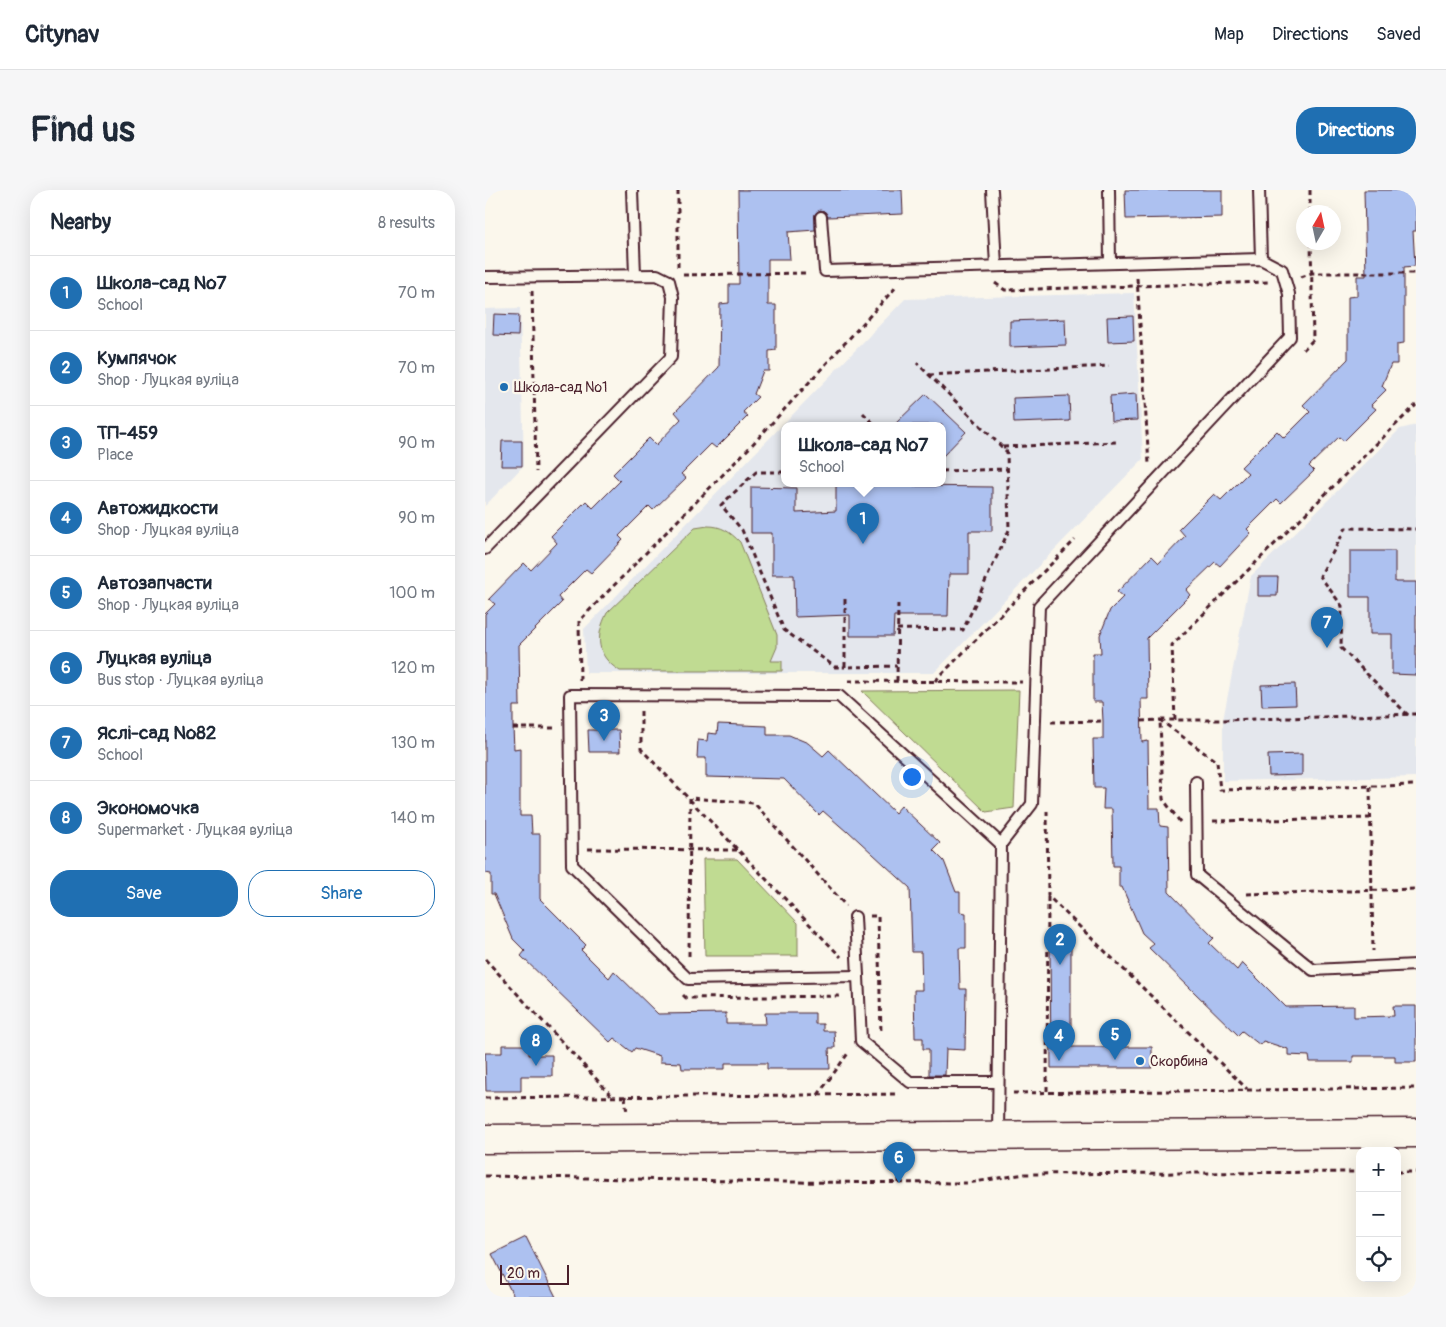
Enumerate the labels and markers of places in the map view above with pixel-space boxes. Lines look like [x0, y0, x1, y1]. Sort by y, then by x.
place label: Школа-сад №1 [514, 379, 608, 396]
marker: Школа-сад №1 [498, 381, 510, 393]
pin: 1 [847, 503, 879, 544]
pin: 7 [1311, 607, 1343, 648]
pin: 3 [588, 700, 620, 741]
pin: 2 [1044, 924, 1076, 965]
pin: 5 [1099, 1019, 1131, 1060]
pin: 4 [1043, 1020, 1075, 1061]
pin: 8 [520, 1025, 552, 1066]
place label: Скорбина [1150, 1053, 1208, 1070]
marker: Скорбина [1134, 1055, 1146, 1067]
pin: 6 [883, 1142, 915, 1183]

